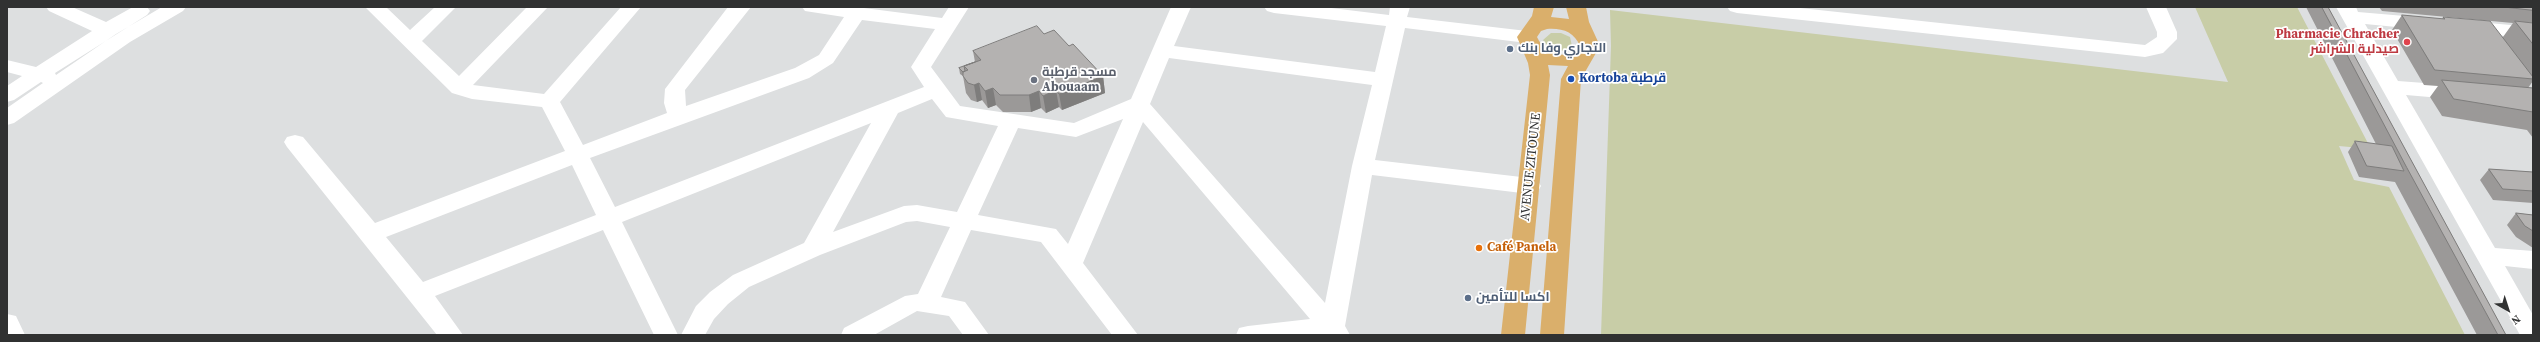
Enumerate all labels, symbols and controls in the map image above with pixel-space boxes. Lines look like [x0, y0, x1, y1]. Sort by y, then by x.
place label: Pharmacie Chracher صيدلية الشراشر [2276, 27, 2399, 58]
marker: Pharmacie Chracher صيدلية الشراشر [2402, 37, 2412, 47]
place label: التجاري وفا بنك [1518, 41, 1606, 57]
marker: التجاري وفا بنك [1505, 44, 1515, 54]
place label: مسجد قرطبة Abouaam [1042, 65, 1117, 96]
place label: Kortoba قرطبة [1579, 71, 1666, 87]
marker: Kortoba قرطبة [1566, 74, 1576, 84]
marker: مسجد قرطبة Abouaam [1029, 75, 1039, 85]
street label: AVENUE ZITOUNE [1518, 112, 1544, 222]
place label: Café Panela [1487, 240, 1556, 256]
marker: Café Panela [1474, 243, 1484, 253]
place label: اكسا للتأمين [1476, 290, 1549, 306]
north arrow [2488, 290, 2528, 330]
marker: اكسا للتأمين [1463, 293, 1473, 303]
text: N [2508, 311, 2524, 328]

